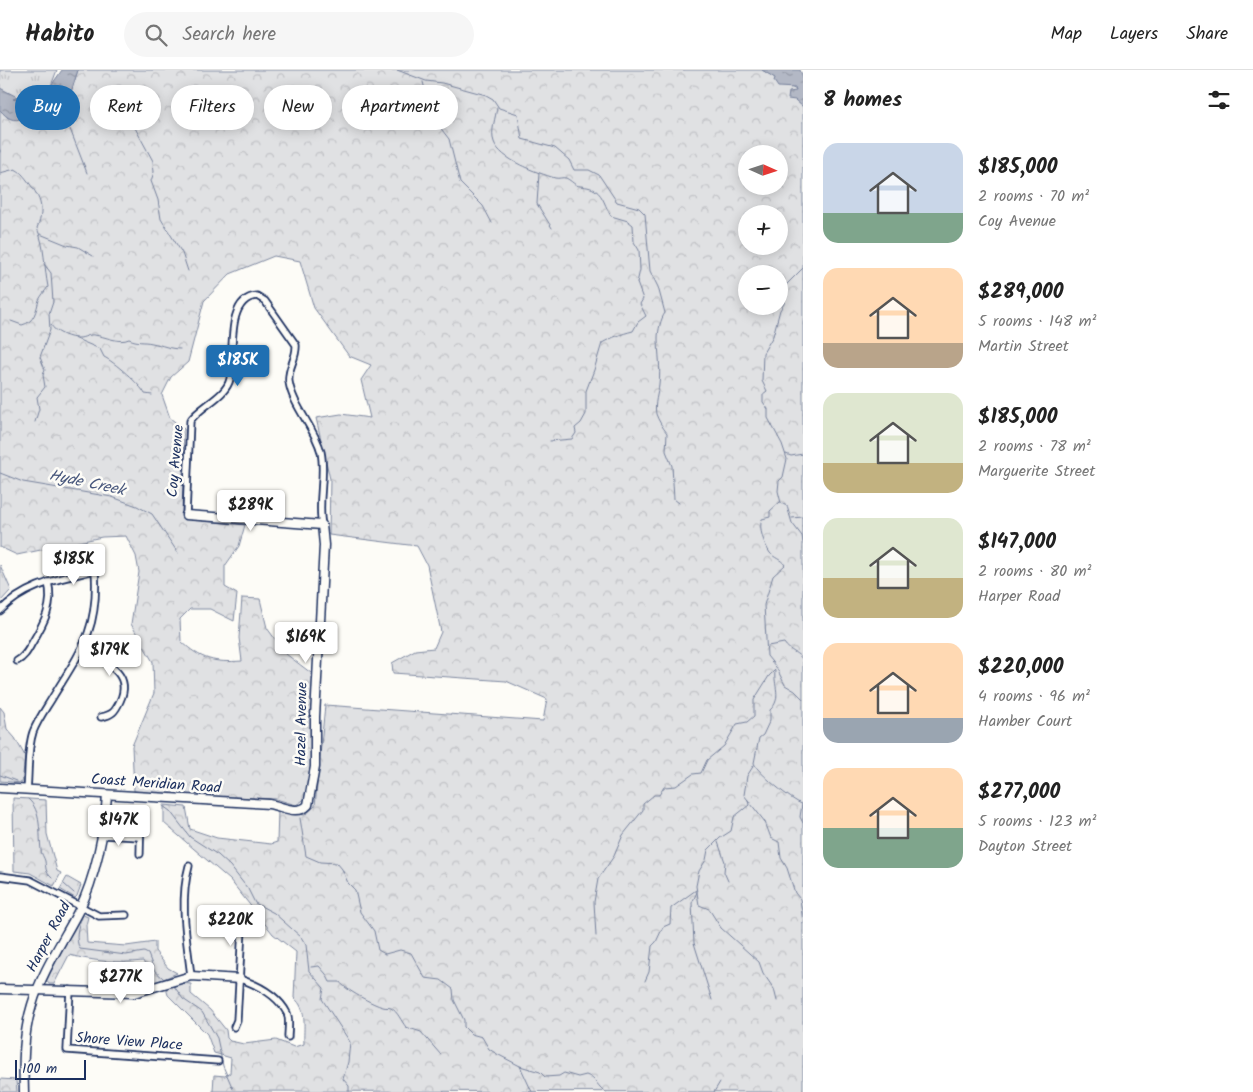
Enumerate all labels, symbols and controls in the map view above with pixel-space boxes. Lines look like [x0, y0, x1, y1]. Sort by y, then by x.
search box [124, 12, 474, 57]
text: Habito [25, 15, 94, 54]
text: Search here [182, 20, 276, 50]
text: Map [1051, 20, 1082, 49]
text: Layers [1110, 20, 1158, 49]
text: Share [1186, 20, 1228, 49]
icon: search [142, 21, 170, 49]
text: 8 homes [823, 84, 902, 117]
chip: Buy [15, 85, 80, 130]
chip: Rent [90, 85, 161, 130]
chip: Filters [171, 85, 254, 130]
chip: New [264, 85, 332, 130]
chip: Apartment [342, 85, 458, 130]
icon: filters [1205, 86, 1233, 114]
north arrow [738, 145, 788, 195]
map controls [738, 145, 788, 315]
text: $185,000 [978, 151, 1058, 184]
icon: home [863, 163, 923, 223]
text: 2 rooms · 70 m² [978, 184, 1089, 209]
button: + [738, 205, 788, 255]
text: Coy Avenue [978, 209, 1056, 234]
button: − [738, 265, 788, 315]
text: $289,000 [978, 276, 1064, 309]
icon: home [863, 288, 923, 348]
text: 5 rooms · 148 m² [978, 309, 1097, 334]
text: Martin Street [978, 334, 1069, 359]
pin: $185K [203, 344, 273, 387]
text: $185K [217, 348, 259, 373]
text: $185,000 [978, 401, 1058, 434]
icon: home [863, 413, 923, 473]
street label: Coy Avenue [161, 423, 191, 498]
text: 2 rooms · 78 m² [978, 434, 1091, 459]
text: Marguerite Street [978, 459, 1095, 484]
water label: Hyde Creek [47, 463, 130, 504]
pin: $289K [216, 490, 286, 532]
text: $289K [228, 493, 274, 518]
text: $147,000 [978, 526, 1056, 559]
icon: home [863, 538, 923, 598]
pin: $185K [39, 544, 109, 586]
text: $185K [53, 547, 95, 572]
text: 2 rooms · 80 m² [978, 559, 1091, 584]
text: Harper Road [978, 584, 1060, 609]
pin: $169K [271, 622, 341, 664]
text: $169K [286, 625, 326, 650]
pin: $179K [75, 634, 145, 677]
text: $179K [90, 638, 130, 663]
text: $220,000 [978, 651, 1064, 684]
icon: home [863, 663, 923, 723]
street label: Hazel Avenue [289, 681, 315, 766]
text: 4 rooms · 96 m² [978, 684, 1090, 709]
text: Hamber Court [978, 709, 1072, 734]
street label: Coast Meridian Road [90, 767, 222, 801]
text: $277,000 [978, 776, 1060, 809]
icon: home [863, 788, 923, 848]
pin: $147K [84, 804, 154, 847]
text: $147K [99, 808, 139, 833]
text: 5 rooms · 123 m² [978, 809, 1097, 834]
text: Dayton Street [978, 834, 1072, 859]
street label: Harper Road [20, 897, 78, 977]
pin: $220K [196, 904, 266, 947]
text: $220K [208, 908, 254, 933]
pin: $277K [86, 962, 156, 1004]
text: $277K [99, 965, 143, 990]
street label: Shore View Place [75, 1026, 184, 1058]
scale bar [15, 1057, 86, 1080]
text: 100 m [22, 1058, 57, 1080]

